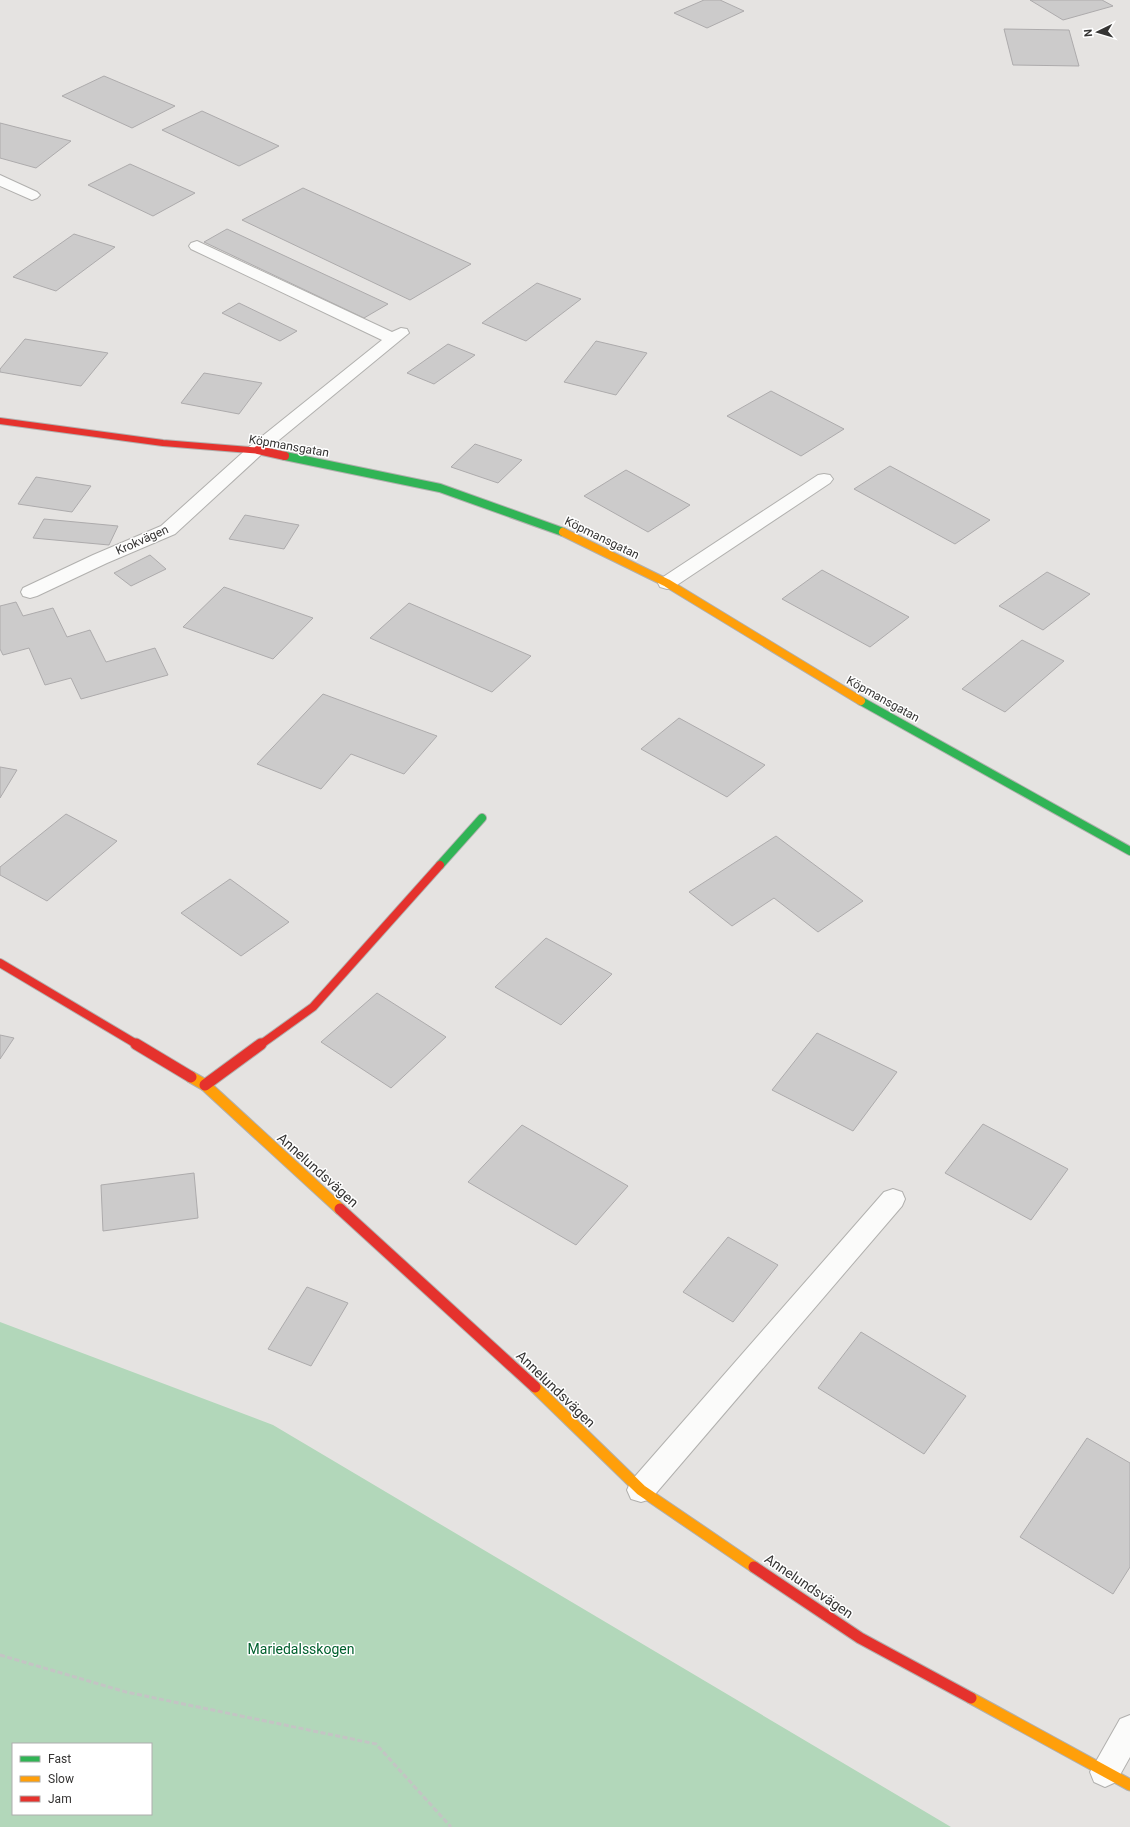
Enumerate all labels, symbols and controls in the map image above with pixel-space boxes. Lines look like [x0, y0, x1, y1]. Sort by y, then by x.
north arrow [1078, 12, 1118, 52]
text: N [1082, 28, 1095, 37]
street label: Köpmansgatan [248, 432, 330, 460]
street label: Köpmansgatan [562, 514, 642, 562]
street label: Krokvägen [113, 522, 171, 558]
street label: Köpmansgatan [844, 673, 922, 725]
street label: Annelundsvägen [274, 1129, 362, 1211]
street label: Annelundsvägen [513, 1347, 599, 1431]
street label: Annelundsvägen [762, 1550, 856, 1622]
park label: Mariedalsskogen [248, 1641, 354, 1657]
legend [12, 1743, 152, 1815]
text: Fast [48, 1752, 71, 1766]
text: Slow [48, 1772, 74, 1786]
text: Jam [48, 1792, 72, 1806]

